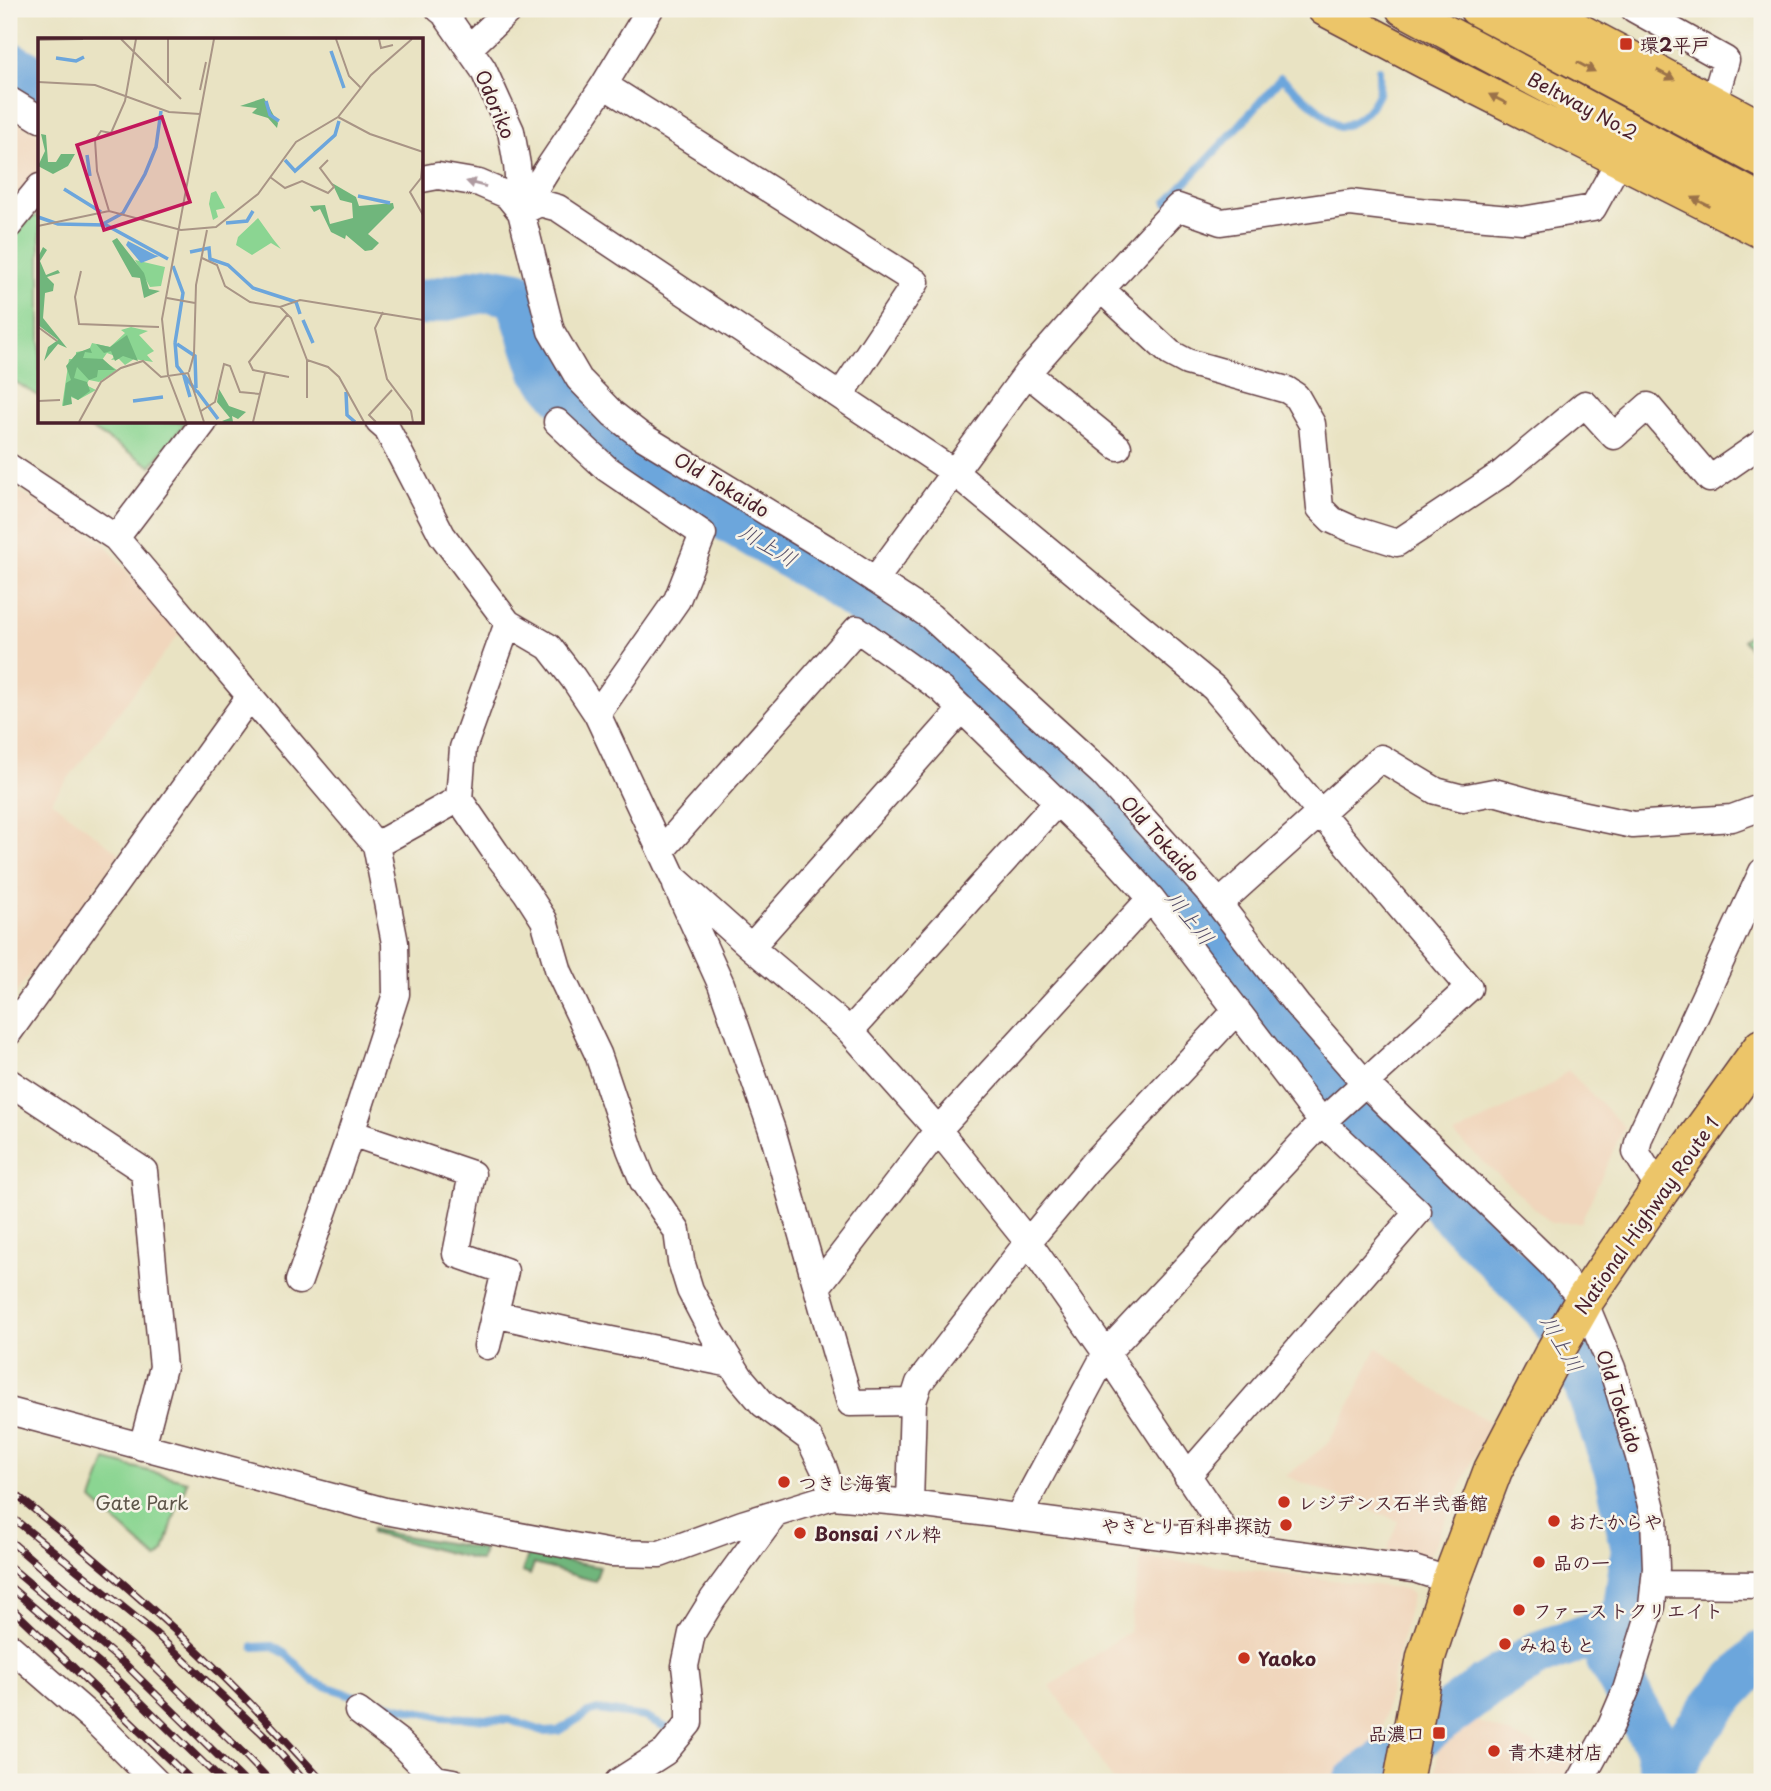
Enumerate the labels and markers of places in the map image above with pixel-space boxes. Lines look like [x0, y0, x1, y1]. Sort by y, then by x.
place label: 環2平戸 [1640, 30, 1710, 58]
marker: 環2平戸 [1618, 36, 1634, 52]
place label: つきじ海賓 [798, 1468, 893, 1496]
marker: つきじ海賓 [776, 1474, 792, 1490]
place label: レジデンス石半弐番館 [1298, 1488, 1488, 1516]
marker: レジデンス石半弐番館 [1276, 1494, 1292, 1510]
place label: おたからや [1568, 1507, 1663, 1535]
place label: やきとり百科串探訪 [1101, 1511, 1272, 1539]
marker: おたからや [1546, 1513, 1562, 1529]
marker: やきとり百科串探訪 [1278, 1517, 1294, 1533]
place label: Bonsai バル粋 [814, 1519, 941, 1547]
marker: Bonsai バル粋 [792, 1525, 808, 1541]
place label: 品の一 [1553, 1548, 1610, 1576]
marker: 品の一 [1531, 1554, 1547, 1570]
place label: ファーストクリエイト [1533, 1596, 1723, 1624]
marker: ファーストクリエイト [1511, 1602, 1527, 1618]
place label: みねもと [1519, 1630, 1595, 1658]
marker: みねもと [1497, 1636, 1513, 1652]
place label: Yaoko [1258, 1644, 1316, 1672]
marker: Yaoko [1236, 1650, 1252, 1666]
place label: 品濃口 [1368, 1719, 1425, 1747]
marker: 品濃口 [1431, 1725, 1447, 1741]
place label: 青木建材店 [1508, 1737, 1603, 1765]
marker: 青木建材店 [1486, 1743, 1502, 1759]

